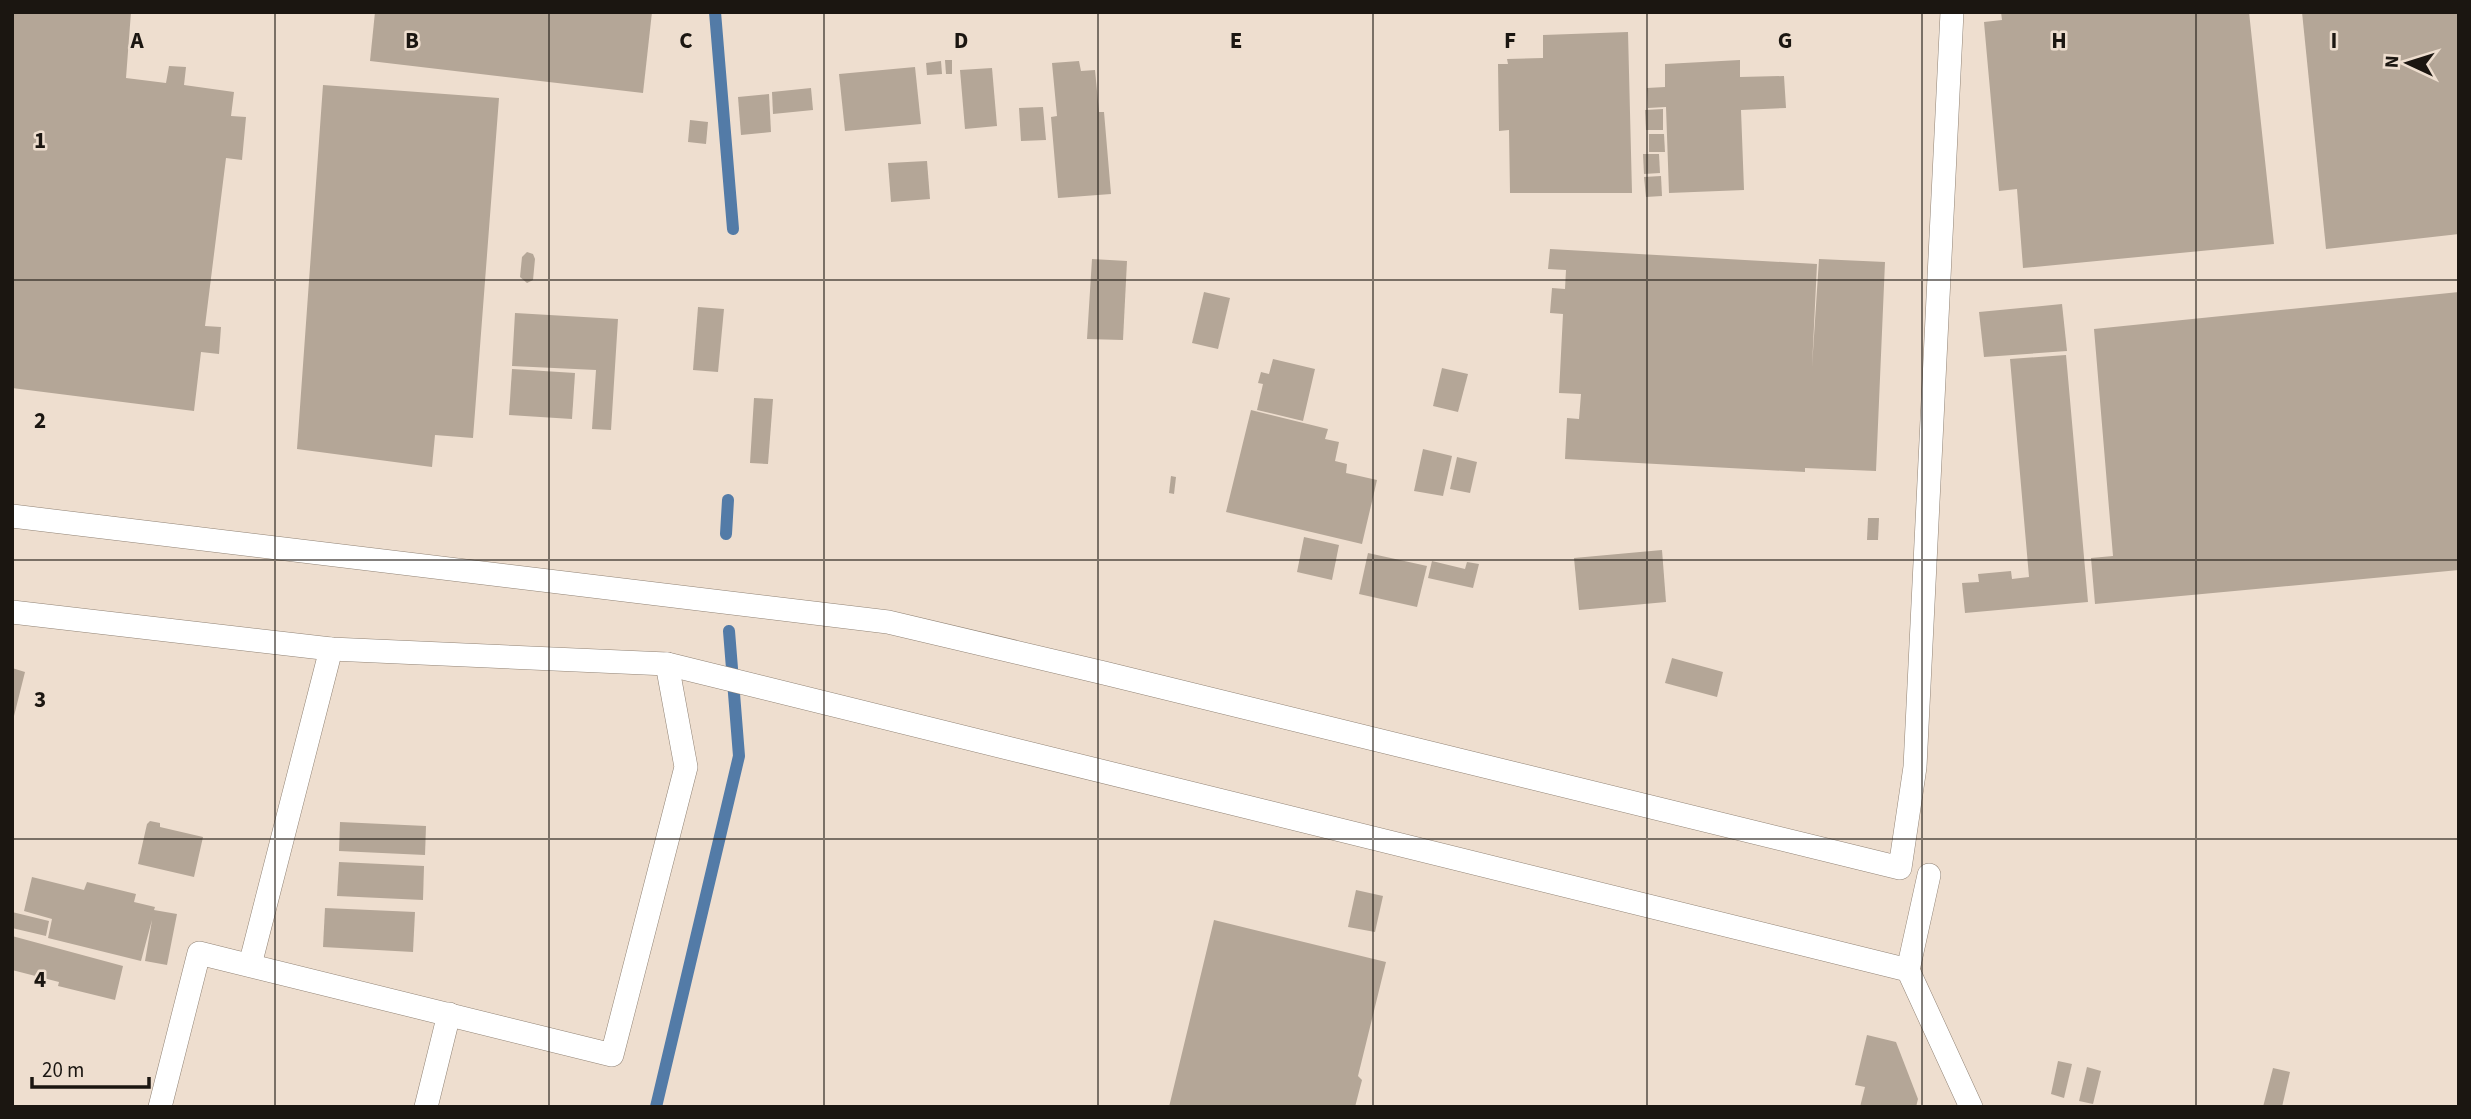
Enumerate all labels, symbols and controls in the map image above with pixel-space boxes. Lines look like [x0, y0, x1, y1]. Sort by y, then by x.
text: A [129, 24, 144, 57]
text: B [405, 24, 419, 57]
text: C [679, 24, 693, 57]
text: D [954, 24, 968, 57]
text: E [1230, 24, 1242, 57]
text: F [1504, 24, 1516, 57]
text: G [1778, 24, 1792, 57]
text: H [2051, 24, 2067, 57]
text: I [2331, 24, 2337, 57]
north arrow [2373, 28, 2443, 98]
text: N [2379, 55, 2406, 69]
text: 1 [34, 124, 46, 157]
text: 2 [34, 404, 46, 437]
text: 3 [34, 683, 46, 716]
text: 4 [34, 963, 46, 996]
scale bar [32, 1046, 149, 1090]
text: 20 m [42, 1055, 84, 1085]

